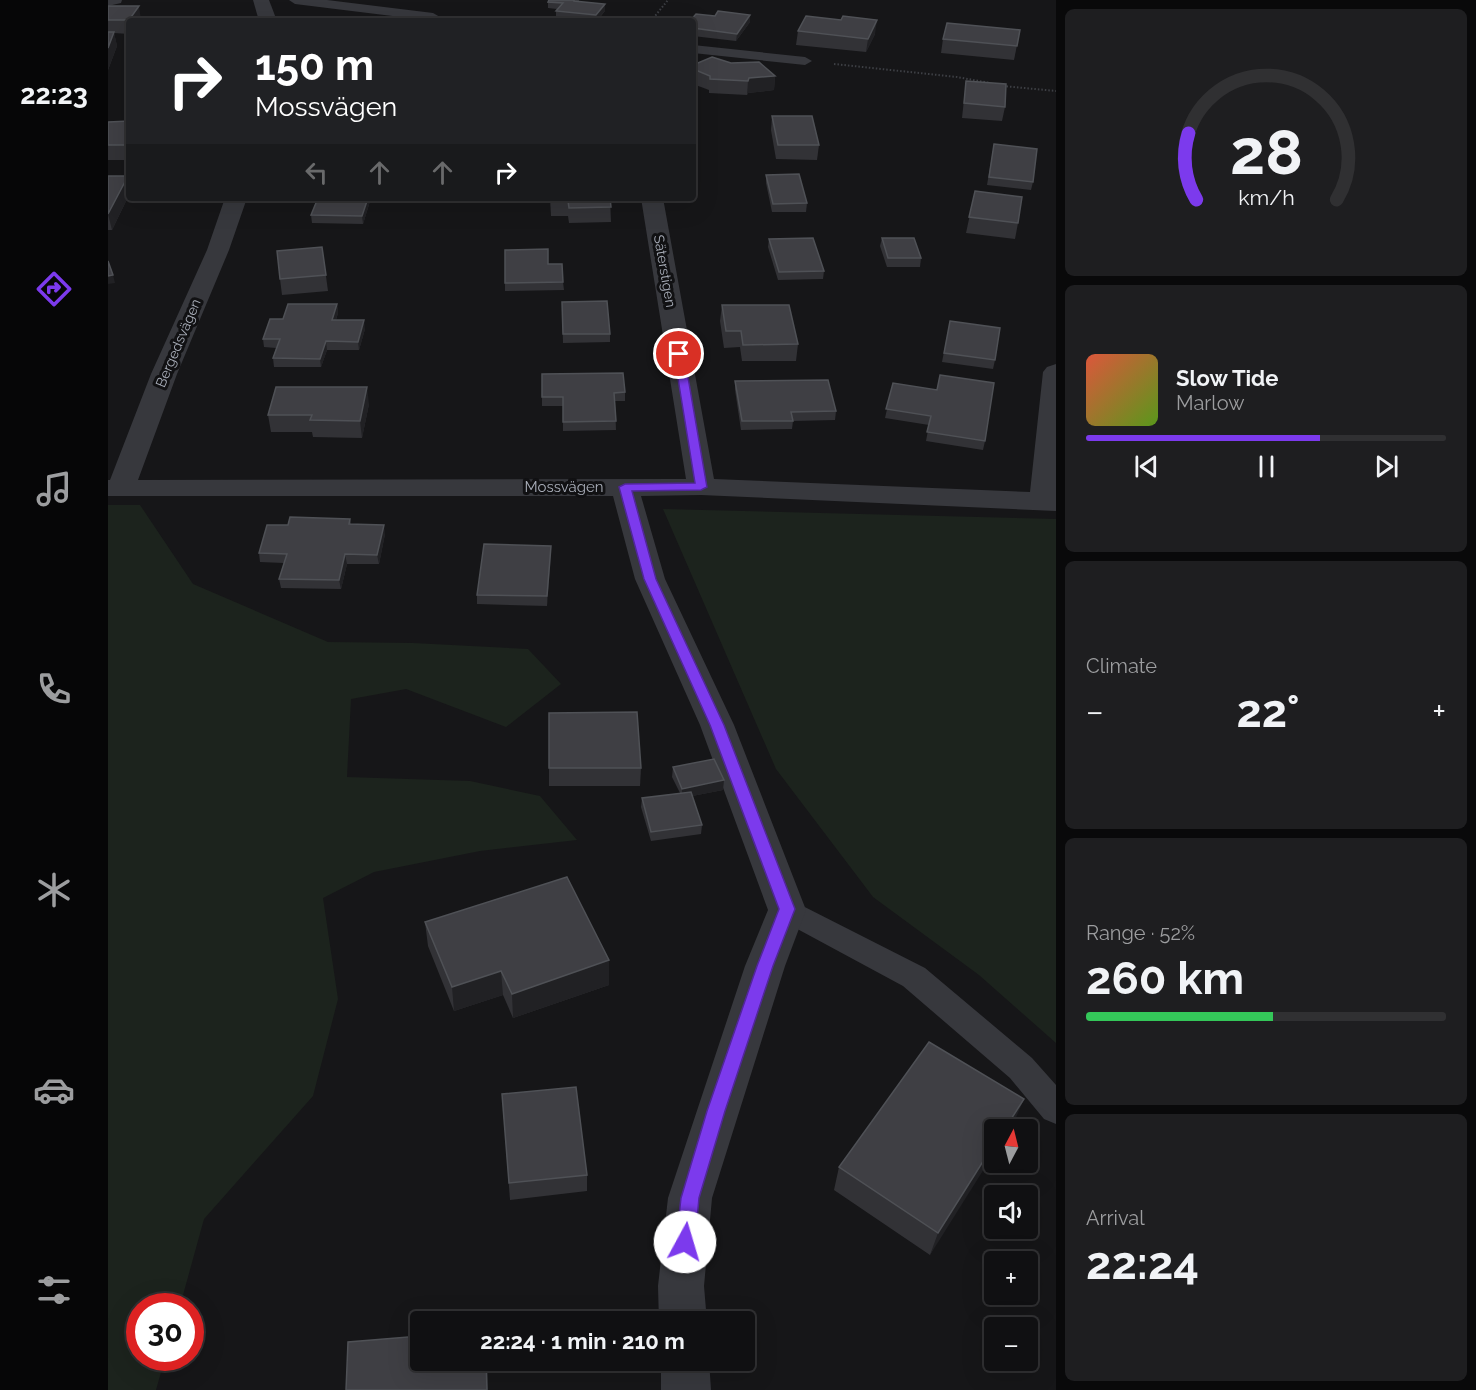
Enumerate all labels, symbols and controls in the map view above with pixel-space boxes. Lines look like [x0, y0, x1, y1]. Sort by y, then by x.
text: 150 m [255, 41, 374, 90]
icon: right [156, 42, 234, 120]
text: 22:23 [20, 79, 88, 110]
text: Mossvägen [255, 91, 397, 122]
text: 28 [1230, 115, 1302, 189]
icon: left [300, 156, 333, 189]
icon: ahead [363, 156, 396, 189]
icon: ahead [426, 156, 459, 189]
icon: right [489, 156, 522, 189]
text: km/h [1238, 185, 1294, 210]
street label: Säterstigen [651, 234, 679, 308]
icon: directions [33, 268, 75, 310]
street label: Bergedsvägen [152, 296, 204, 390]
pin [653, 328, 704, 379]
icon: arrive [662, 337, 695, 370]
text: Slow Tide [1176, 365, 1278, 391]
text: Marlow [1176, 391, 1245, 415]
icon: previous [1130, 450, 1163, 483]
icon: pause [1250, 450, 1283, 483]
icon: next [1370, 450, 1403, 483]
icon: music [33, 468, 75, 510]
street label: Mossvägen [524, 478, 604, 496]
text: Climate [1086, 654, 1157, 678]
icon: phone [33, 668, 75, 710]
text: 22° [1236, 685, 1300, 738]
text: − [1086, 692, 1104, 731]
text: + [1432, 692, 1446, 731]
icon: climate [33, 869, 75, 911]
text: Range · 52% [1086, 921, 1195, 945]
text: 260 km [1086, 952, 1244, 1005]
icon: car [33, 1069, 75, 1111]
north arrow [984, 1119, 1038, 1173]
map controls [984, 1119, 1038, 1371]
button: sound [984, 1185, 1038, 1239]
text: Arrival [1086, 1206, 1145, 1230]
position arrow [653, 1210, 717, 1274]
text: 22:24 [1086, 1237, 1199, 1290]
button: + [984, 1251, 1038, 1305]
icon: filters [33, 1269, 75, 1311]
speed limit sign: 30 [126, 1293, 204, 1371]
button: − [984, 1317, 1038, 1371]
text: 22:24 · 1 min · 210 m [480, 1328, 685, 1354]

